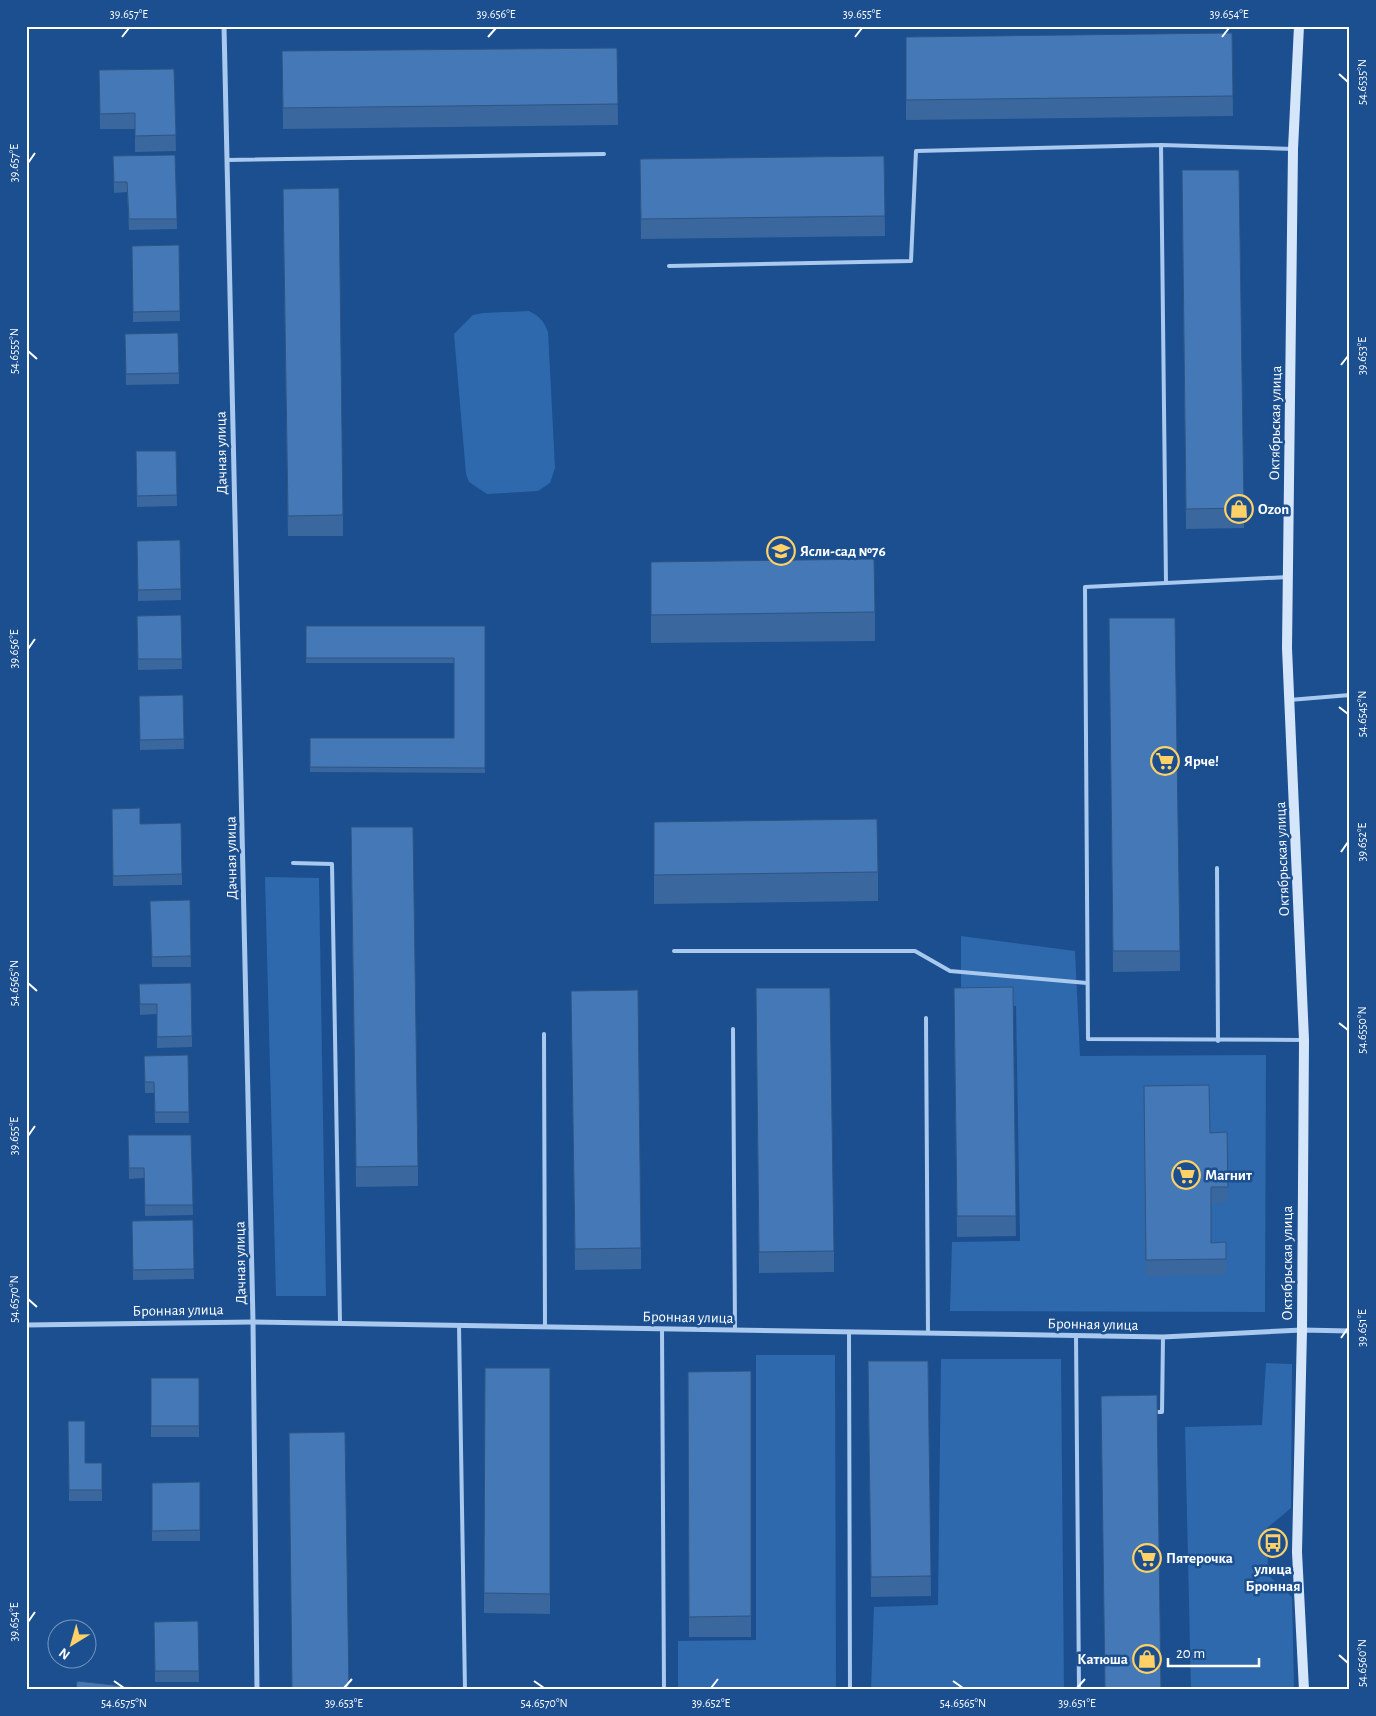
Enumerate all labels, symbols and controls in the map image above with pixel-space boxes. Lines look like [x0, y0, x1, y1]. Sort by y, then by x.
text: 39.657°E [110, 8, 148, 20]
text: 39.656°E [477, 8, 516, 20]
text: 39.655°E [843, 8, 881, 20]
text: 39.654°E [1209, 8, 1249, 20]
text: 54.6535°N [1356, 59, 1368, 105]
text: 39.657°E [8, 144, 20, 182]
text: 54.6555°N [8, 328, 20, 374]
text: 39.653°E [1356, 337, 1368, 375]
street label: Октябрьская улица [1267, 365, 1284, 481]
street label: Дачная улица [213, 411, 230, 495]
shop icon: Ozon [1224, 494, 1254, 524]
place label: Ozon [1258, 502, 1289, 517]
school or university icon: Ясли-сад №76 [766, 536, 796, 566]
place label: Ясли-сад №76 [800, 544, 886, 559]
text: 39.656°E [8, 629, 20, 668]
text: 54.6545°N [1356, 691, 1368, 737]
supermarket icon: Ярче! [1150, 746, 1180, 776]
place label: Ярче! [1184, 754, 1219, 769]
street label: Октябрьская улица [1273, 801, 1292, 917]
street label: Дачная улица [223, 816, 240, 900]
text: 39.652°E [1356, 822, 1368, 861]
text: 54.6565°N [8, 960, 20, 1006]
text: 54.6550°N [1356, 1006, 1368, 1054]
text: 39.655°E [8, 1117, 20, 1155]
supermarket icon: Магнит [1171, 1160, 1201, 1190]
place label: Магнит [1205, 1168, 1252, 1183]
street label: Октябрьская улица [1280, 1205, 1295, 1320]
street label: Дачная улица [232, 1221, 249, 1305]
text: 54.6570°N [8, 1275, 20, 1323]
street label: Бронная улица [132, 1302, 224, 1319]
street label: Бронная улица [642, 1309, 734, 1326]
text: 39.651°E [1356, 1309, 1368, 1347]
street label: Бронная улица [1047, 1316, 1139, 1333]
bus stop icon: улица Бронная [1258, 1528, 1288, 1558]
supermarket icon: Пятерочка [1132, 1543, 1162, 1573]
place label: Пятерочка [1166, 1551, 1233, 1566]
place label: улица Бронная [1246, 1562, 1300, 1594]
text: 39.654°E [8, 1602, 20, 1642]
north arrow [48, 1618, 98, 1668]
scale bar [1168, 1636, 1260, 1668]
text: 54.6560°N [1356, 1639, 1368, 1687]
shop icon: Катюша [1132, 1644, 1162, 1674]
text: N [57, 1645, 73, 1662]
text: 20 m [1176, 1646, 1205, 1661]
place label: Катюша [1077, 1652, 1128, 1667]
text: 54.6575°N [101, 1697, 147, 1709]
text: 39.653°E [325, 1697, 363, 1709]
text: 54.6570°N [520, 1697, 568, 1709]
text: 39.652°E [692, 1697, 731, 1709]
text: 54.6565°N [940, 1697, 986, 1709]
text: 39.651°E [1058, 1697, 1096, 1709]

